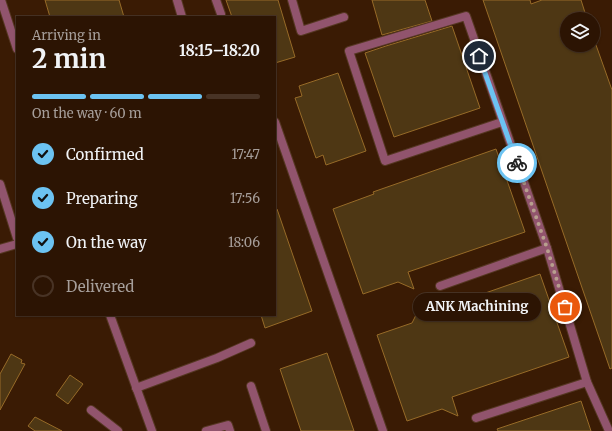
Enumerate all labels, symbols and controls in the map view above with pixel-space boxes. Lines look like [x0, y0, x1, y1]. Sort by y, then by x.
map controls [560, 12, 600, 52]
button: layers [560, 12, 600, 52]
text: Arriving in [32, 27, 101, 44]
pin [462, 39, 496, 73]
text: 18:15–18:20 [179, 41, 260, 60]
text: 2 min [32, 42, 106, 75]
icon: home [468, 45, 490, 67]
text: On the way · 60 m [32, 105, 142, 122]
icon: check [32, 143, 54, 165]
courier [497, 143, 537, 183]
text: Confirmed [66, 145, 144, 164]
text: 17:47 [231, 146, 260, 163]
icon: bike [506, 152, 528, 174]
icon: check [32, 187, 54, 209]
text: Preparing [66, 189, 138, 208]
text: 17:56 [230, 190, 260, 207]
icon: check [32, 231, 54, 253]
text: On the way [66, 233, 147, 252]
text: 18:06 [228, 234, 260, 251]
text: Delivered [66, 277, 134, 296]
pin [548, 290, 582, 324]
callout: ANK Machining [413, 293, 541, 321]
icon: bag [554, 296, 576, 318]
text: ANK Machining [426, 298, 528, 315]

